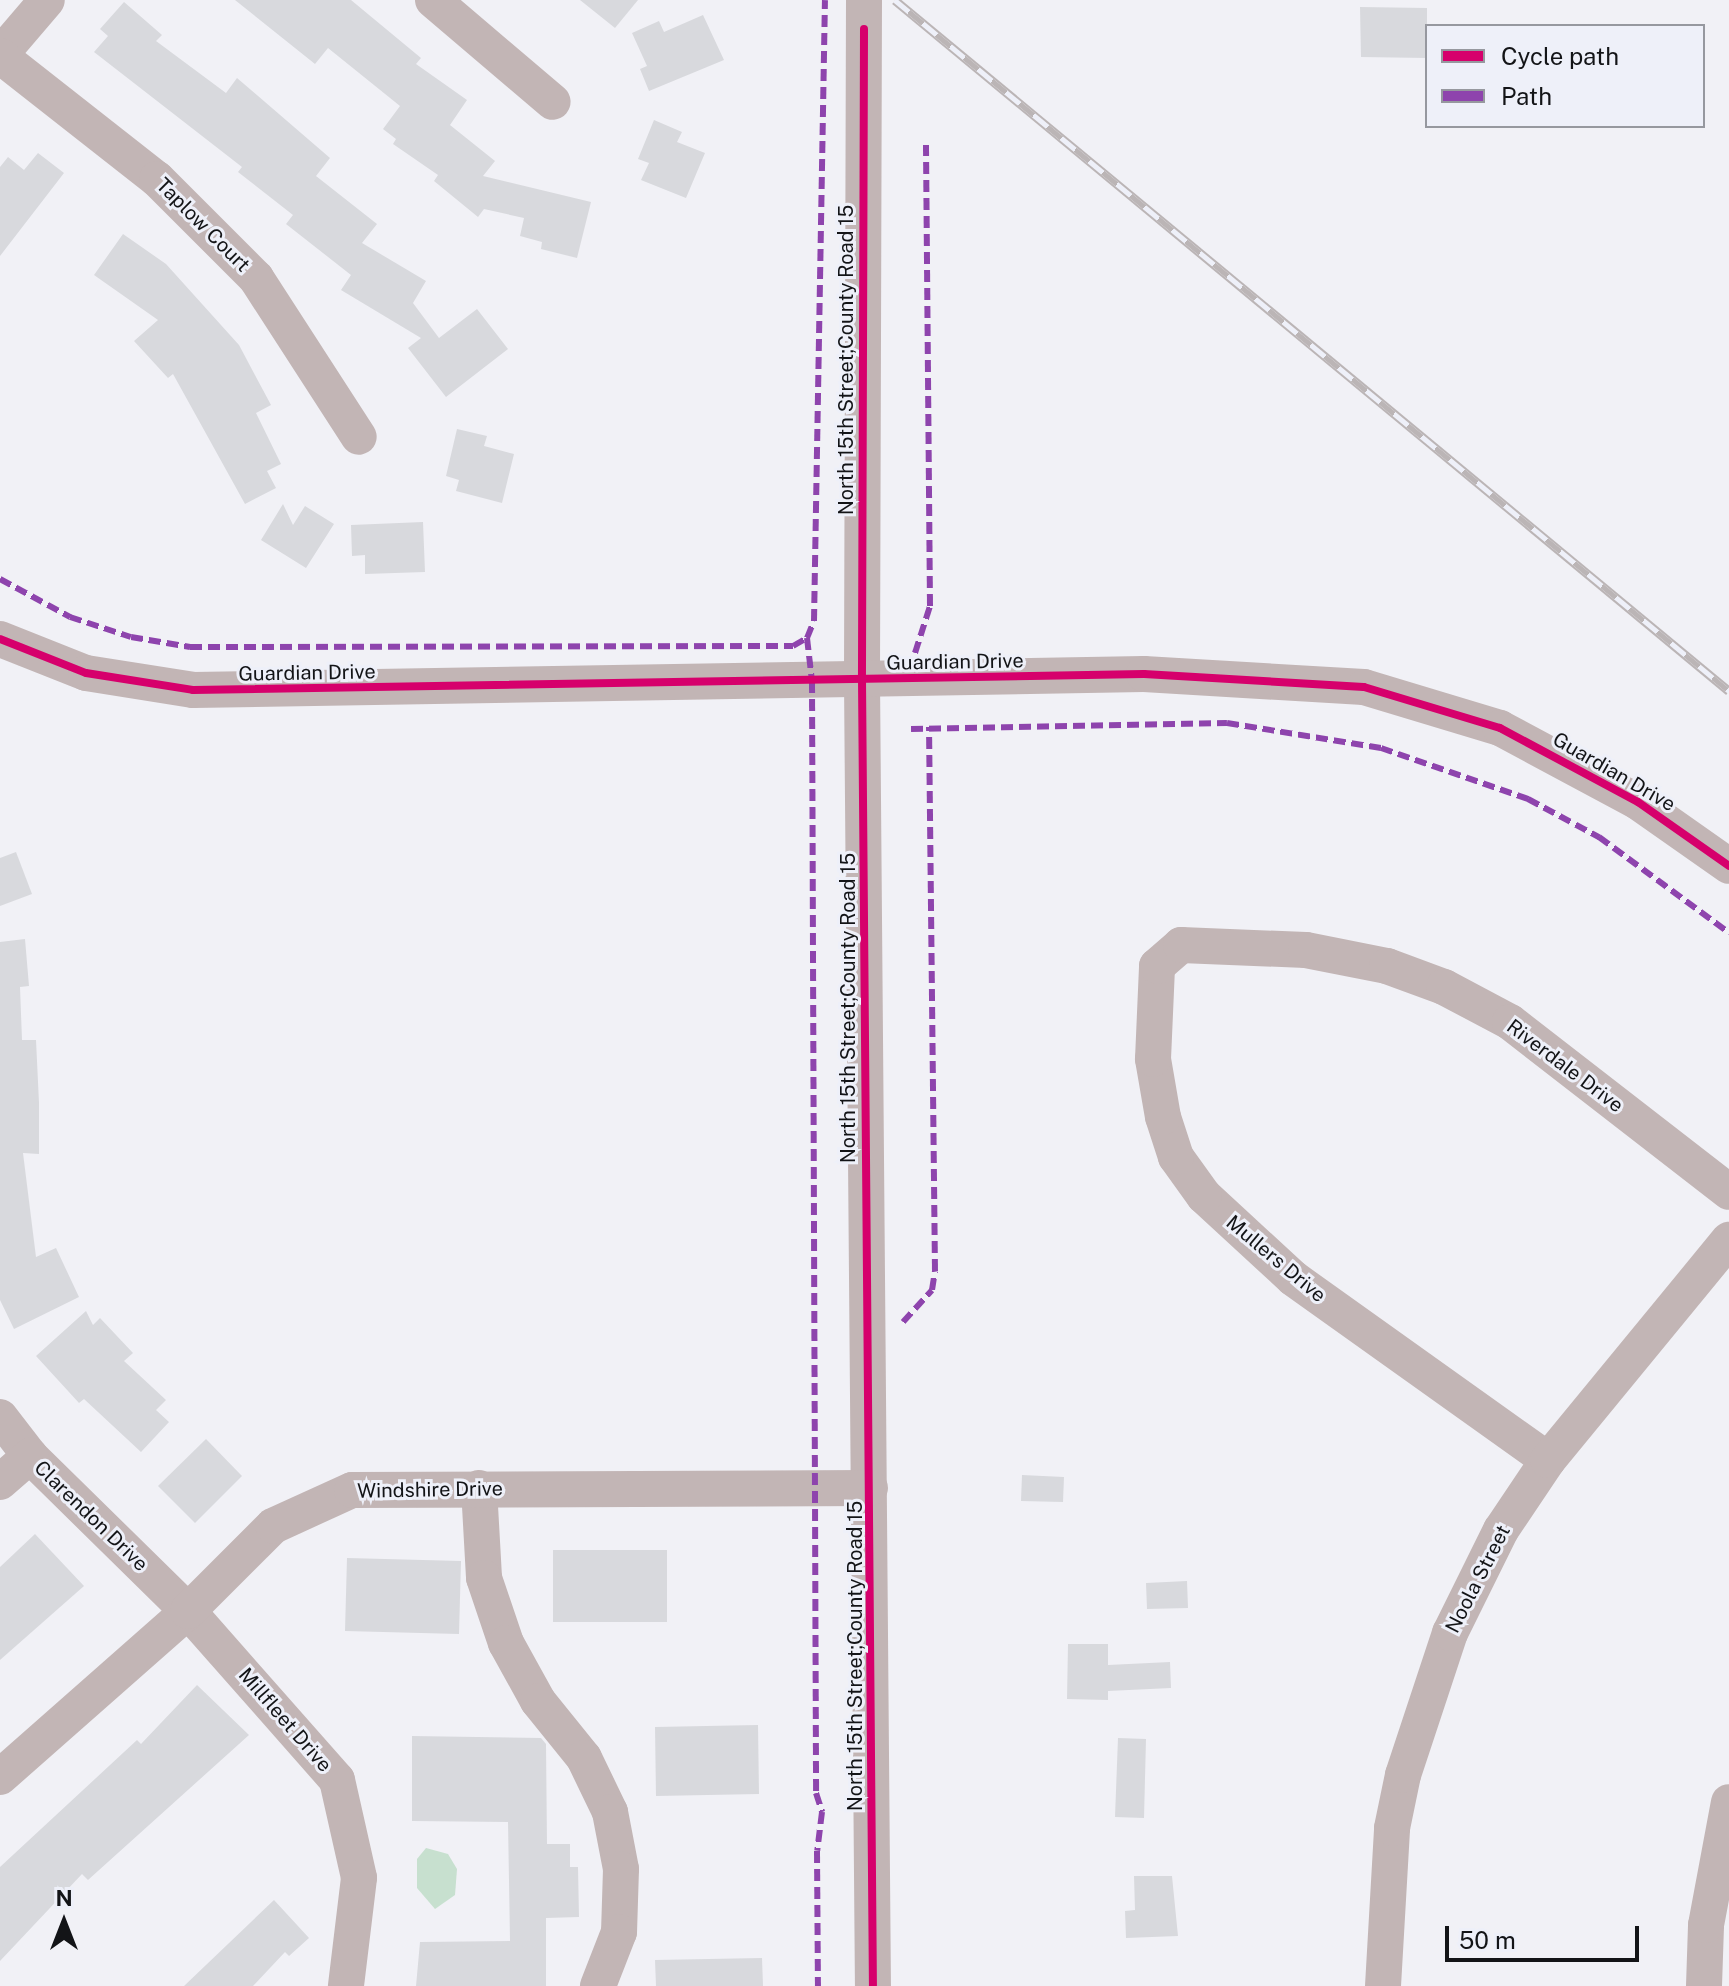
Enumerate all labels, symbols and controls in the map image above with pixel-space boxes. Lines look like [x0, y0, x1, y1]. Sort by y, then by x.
legend [1425, 24, 1705, 128]
text: Cycle path [1501, 42, 1619, 70]
text: Path [1501, 82, 1552, 110]
street label: Taplow Court [151, 173, 255, 277]
street label: North 15th Street;County Road 15 [834, 205, 858, 515]
street label: Guardian Drive [886, 649, 1024, 675]
street label: Guardian Drive [238, 660, 376, 686]
street label: Guardian Drive [1549, 727, 1679, 817]
street label: North 15th Street;County Road 15 [836, 853, 860, 1163]
street label: Riverdale Drive [1502, 1014, 1628, 1118]
street label: Mullers Drive [1221, 1210, 1331, 1308]
street label: Clarendon Drive [29, 1456, 153, 1576]
street label: Windshire Drive [357, 1477, 503, 1503]
street label: North 15th Street;County Road 15 [843, 1501, 867, 1811]
street label: Noola Street [1441, 1521, 1515, 1637]
street label: Millfleet Drive [233, 1663, 337, 1777]
north arrow [24, 1882, 104, 1962]
text: N [55, 1885, 73, 1911]
scale bar [1449, 1910, 1643, 1960]
text: 50 m [1459, 1926, 1516, 1954]

